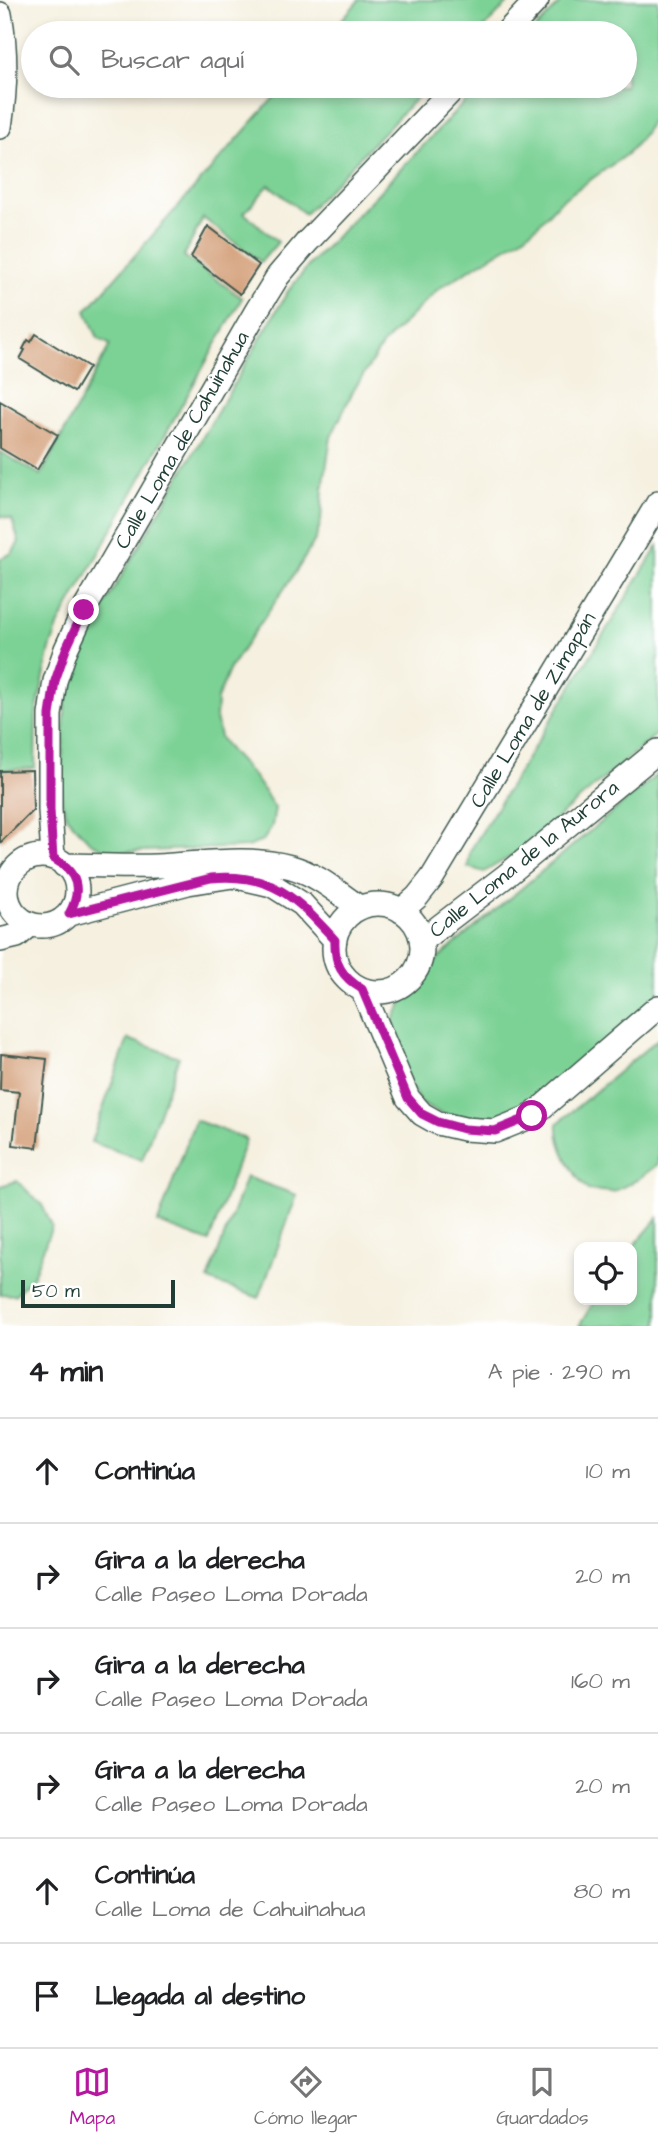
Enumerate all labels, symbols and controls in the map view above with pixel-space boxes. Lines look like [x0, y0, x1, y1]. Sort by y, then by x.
search box [21, 21, 637, 98]
icon: search [45, 41, 83, 79]
text: Buscar aquí [101, 42, 244, 78]
street label: Calle Loma de Cahuinahua [108, 326, 256, 554]
route end [68, 594, 99, 625]
street label: Calle Loma de Zimapán [463, 607, 604, 814]
street label: Calle Loma de la Aurora [423, 773, 625, 945]
route start [516, 1100, 547, 1131]
map controls [574, 1242, 637, 1305]
button: locate [574, 1242, 637, 1305]
scale bar [21, 1277, 175, 1309]
text: 50 m [32, 1278, 80, 1305]
text: 4 min [28, 1351, 103, 1393]
text: A pie · 290 m [488, 1356, 630, 1388]
icon: ahead [28, 1452, 66, 1490]
text: Continúa [95, 1453, 195, 1489]
text: 10 m [585, 1455, 630, 1487]
text: Gira a la derecha [95, 1542, 305, 1578]
icon: right [28, 1557, 66, 1595]
text: 20 m [575, 1560, 630, 1592]
text: Calle Paseo Loma Dorada [95, 1578, 368, 1610]
text: Gira a la derecha [95, 1647, 305, 1683]
icon: right [28, 1662, 66, 1700]
text: 160 m [571, 1665, 630, 1697]
text: Calle Paseo Loma Dorada [95, 1683, 368, 1715]
text: Gira a la derecha [95, 1752, 305, 1788]
icon: right [28, 1767, 66, 1805]
text: 20 m [575, 1770, 630, 1802]
text: Calle Paseo Loma Dorada [95, 1788, 368, 1820]
text: Continúa [95, 1857, 195, 1893]
icon: ahead [28, 1872, 66, 1910]
text: 80 m [573, 1875, 630, 1907]
text: Calle Loma de Cahuinahua [95, 1893, 366, 1925]
icon: arrive [28, 1977, 66, 2015]
text: Llegada al destino [95, 1978, 305, 2014]
tab: Mapa [69, 2063, 115, 2132]
tab: Cómo llegar [254, 2063, 357, 2132]
tab: Guardados [496, 2063, 589, 2132]

